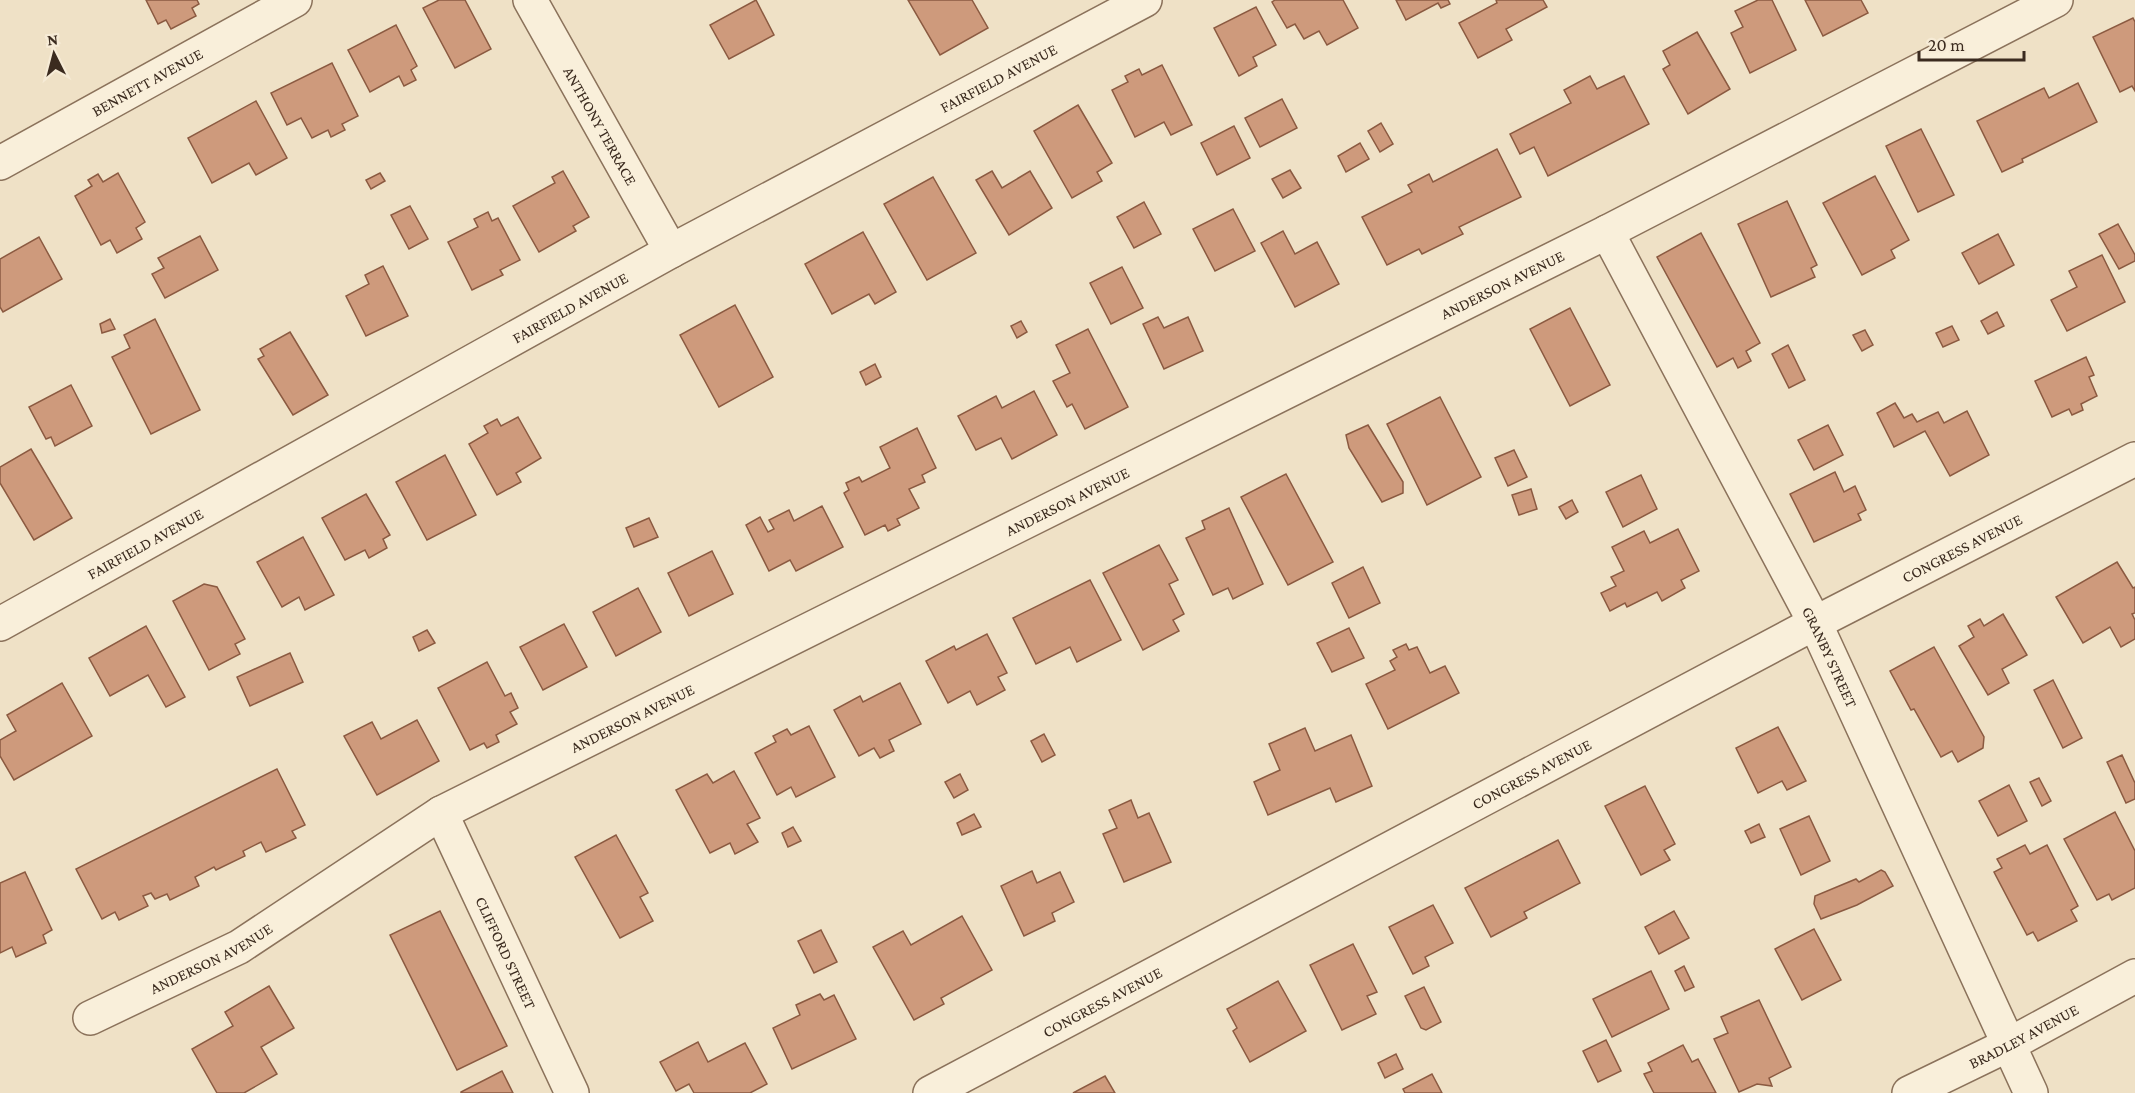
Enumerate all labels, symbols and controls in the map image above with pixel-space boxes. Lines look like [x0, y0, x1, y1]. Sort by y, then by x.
north arrow [24, 24, 84, 84]
scale bar [1919, 24, 2024, 62]
text: N [46, 31, 59, 49]
text: 20 m [1928, 35, 1965, 55]
street label: FAIRFIELD AVENUE [937, 40, 1060, 116]
street label: BENNETT AVENUE [89, 45, 206, 120]
street label: ANTHONY TERRACE [560, 64, 640, 188]
street label: ANDERSON AVENUE [1438, 247, 1567, 323]
street label: FAIRFIELD AVENUE [509, 269, 631, 347]
street label: ANDERSON AVENUE [1003, 463, 1132, 539]
street label: FAIRFIELD AVENUE [85, 505, 206, 583]
street label: CONGRESS AVENUE [1899, 510, 2025, 586]
street label: GRANBY STREET [1799, 604, 1861, 710]
street label: ANDERSON AVENUE [568, 680, 697, 756]
street label: CONGRESS AVENUE [1469, 735, 1594, 813]
street label: CLIFFORD STREET [472, 894, 540, 1012]
street label: ANDERSON AVENUE [147, 919, 276, 997]
street label: CONGRESS AVENUE [1040, 963, 1165, 1041]
street label: BRADLEY AVENUE [1966, 1000, 2082, 1072]

